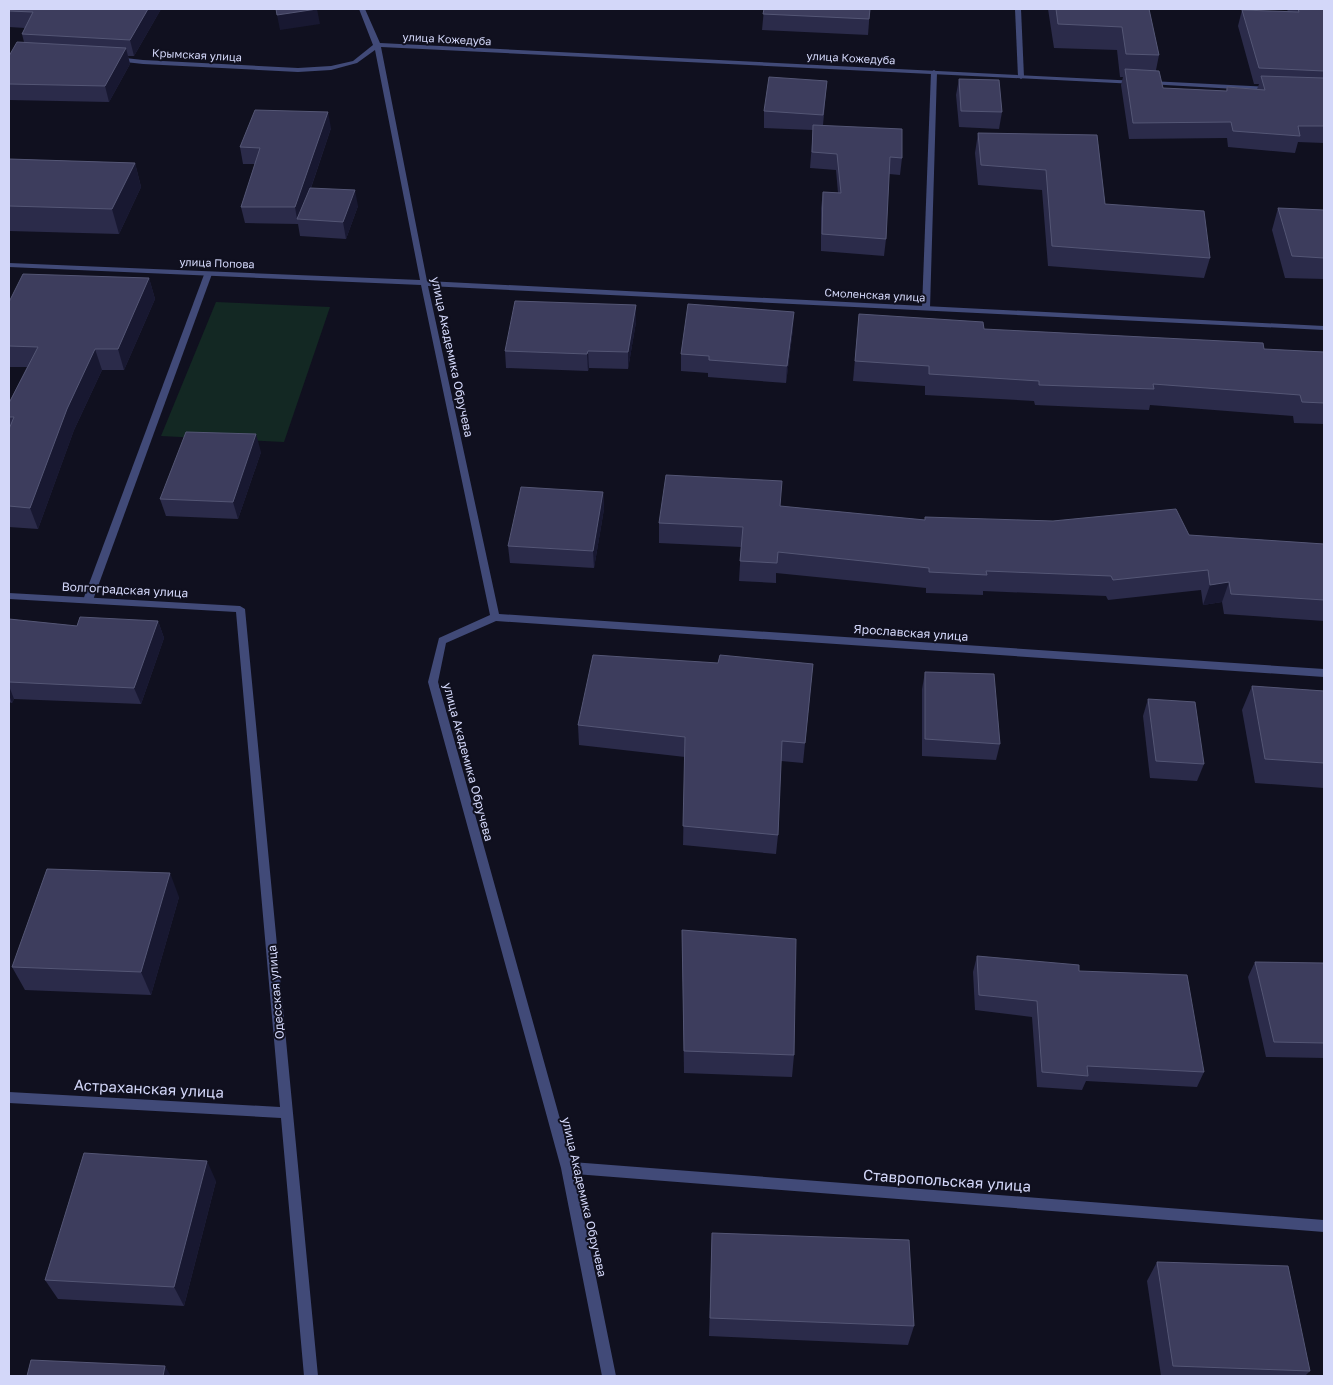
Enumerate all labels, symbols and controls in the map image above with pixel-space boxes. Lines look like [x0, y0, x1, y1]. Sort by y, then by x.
street label: улица Кожедуба [402, 30, 492, 47]
street label: Крымская улица [152, 46, 242, 63]
street label: улица Кожедуба [806, 49, 896, 66]
street label: улица Попова [179, 255, 255, 270]
street label: улица Академика Обручева [428, 275, 477, 439]
street label: Смоленская улица [824, 285, 926, 304]
street label: Волгоградская улица [61, 579, 189, 600]
street label: Ярославская улица [853, 621, 969, 644]
street label: улица Академика Обручева [440, 681, 497, 843]
street label: Одесская улица [264, 944, 287, 1040]
street label: Астраханская улица [74, 1075, 225, 1101]
street label: улица Академика Обручева [559, 1115, 610, 1278]
street label: Ставропольская улица [862, 1165, 1032, 1195]

